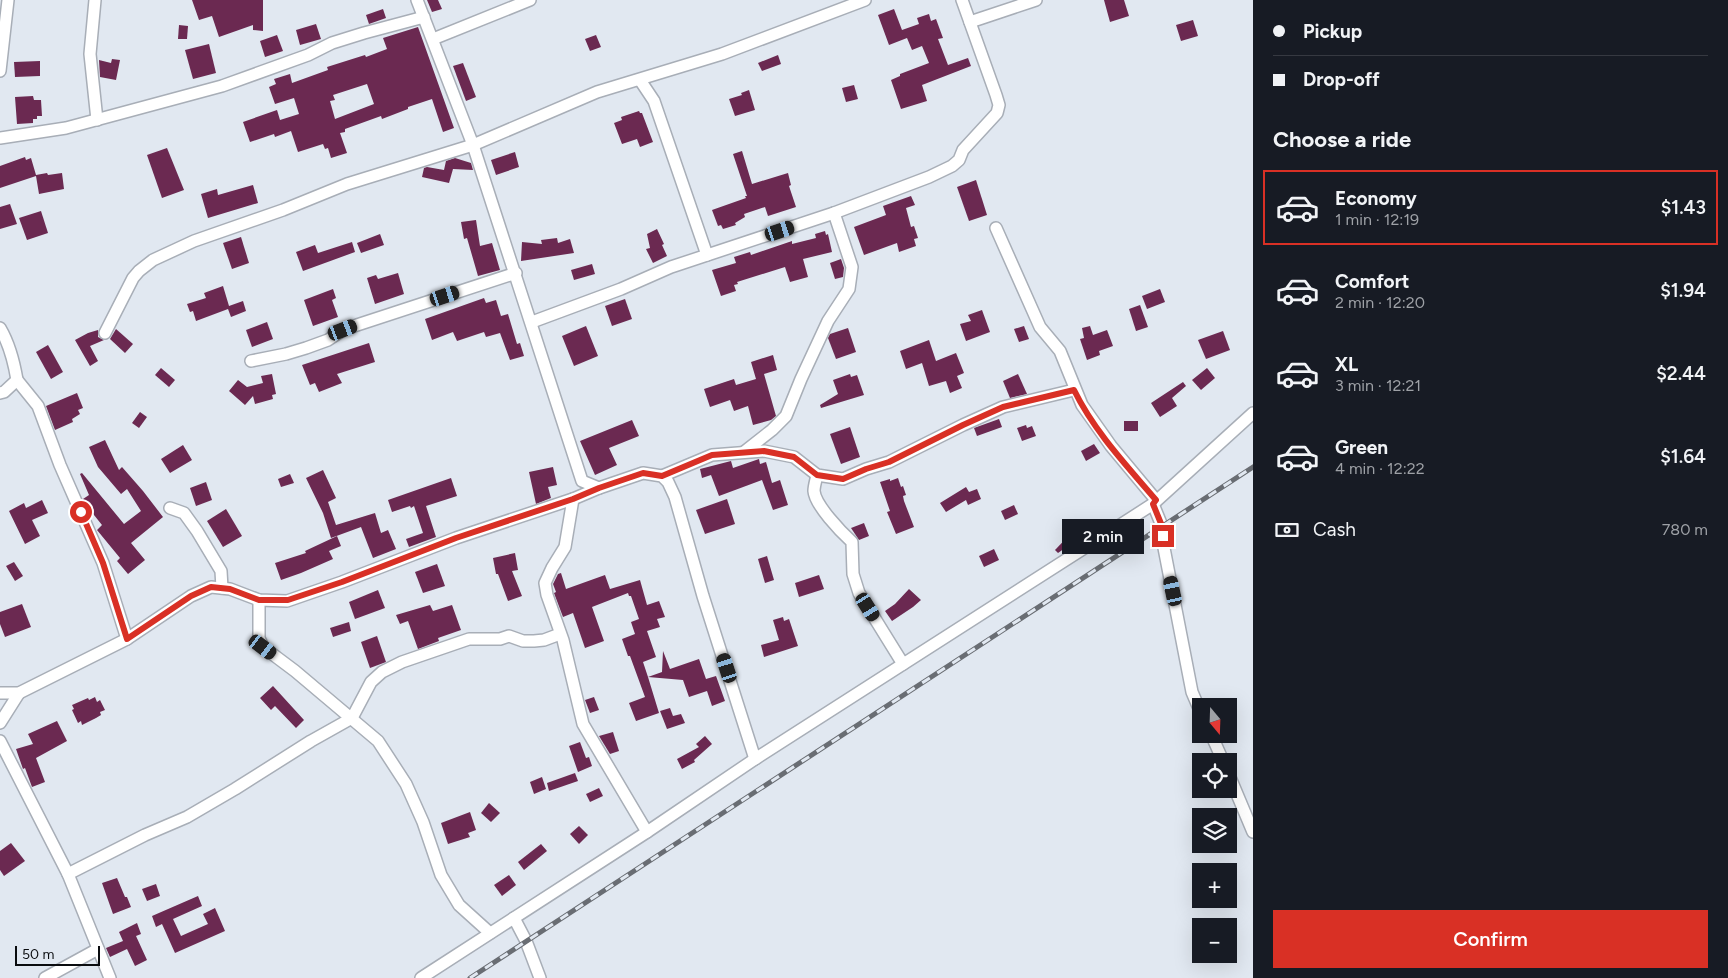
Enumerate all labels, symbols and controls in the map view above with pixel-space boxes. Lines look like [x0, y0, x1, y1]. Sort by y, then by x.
text: Pickup [1303, 20, 1362, 43]
text: Drop-off [1303, 68, 1380, 91]
text: Choose a ride [1273, 126, 1411, 153]
icon: car [1275, 185, 1320, 230]
text: Economy [1335, 187, 1417, 210]
text: $1.43 [1661, 196, 1706, 219]
text: 1 min · 12:19 [1335, 210, 1419, 229]
car [763, 219, 796, 243]
icon: car [1275, 268, 1320, 313]
text: Comfort [1335, 270, 1410, 293]
text: $1.94 [1660, 279, 1706, 302]
car [428, 284, 461, 308]
text: 2 min · 12:20 [1335, 293, 1425, 312]
car [326, 318, 359, 342]
icon: car [1275, 351, 1320, 396]
text: XL [1335, 353, 1358, 376]
text: $2.44 [1656, 362, 1706, 385]
text: 3 min · 12:21 [1335, 376, 1421, 395]
icon: car [1275, 434, 1320, 479]
text: Green [1335, 436, 1388, 459]
text: $1.64 [1660, 445, 1706, 468]
text: 4 min · 12:22 [1335, 459, 1425, 478]
route start [70, 501, 92, 523]
icon: cash [1273, 516, 1301, 544]
callout: 2 min [1063, 518, 1146, 554]
text: Cash [1313, 518, 1356, 541]
text: 780 m [1662, 520, 1708, 539]
route end [1152, 525, 1174, 547]
text: 2 min [1083, 527, 1123, 546]
car [1162, 575, 1183, 607]
car [853, 590, 882, 624]
car [246, 632, 279, 662]
car [715, 651, 738, 685]
north arrow [1192, 698, 1238, 742]
map controls [1192, 698, 1237, 963]
button: locate [1192, 753, 1237, 798]
button: layers [1192, 808, 1237, 853]
button: + [1192, 863, 1237, 908]
button: Confirm [1273, 910, 1708, 968]
button: − [1192, 918, 1237, 963]
scale bar [15, 943, 100, 966]
text: 50 m [22, 946, 54, 963]

